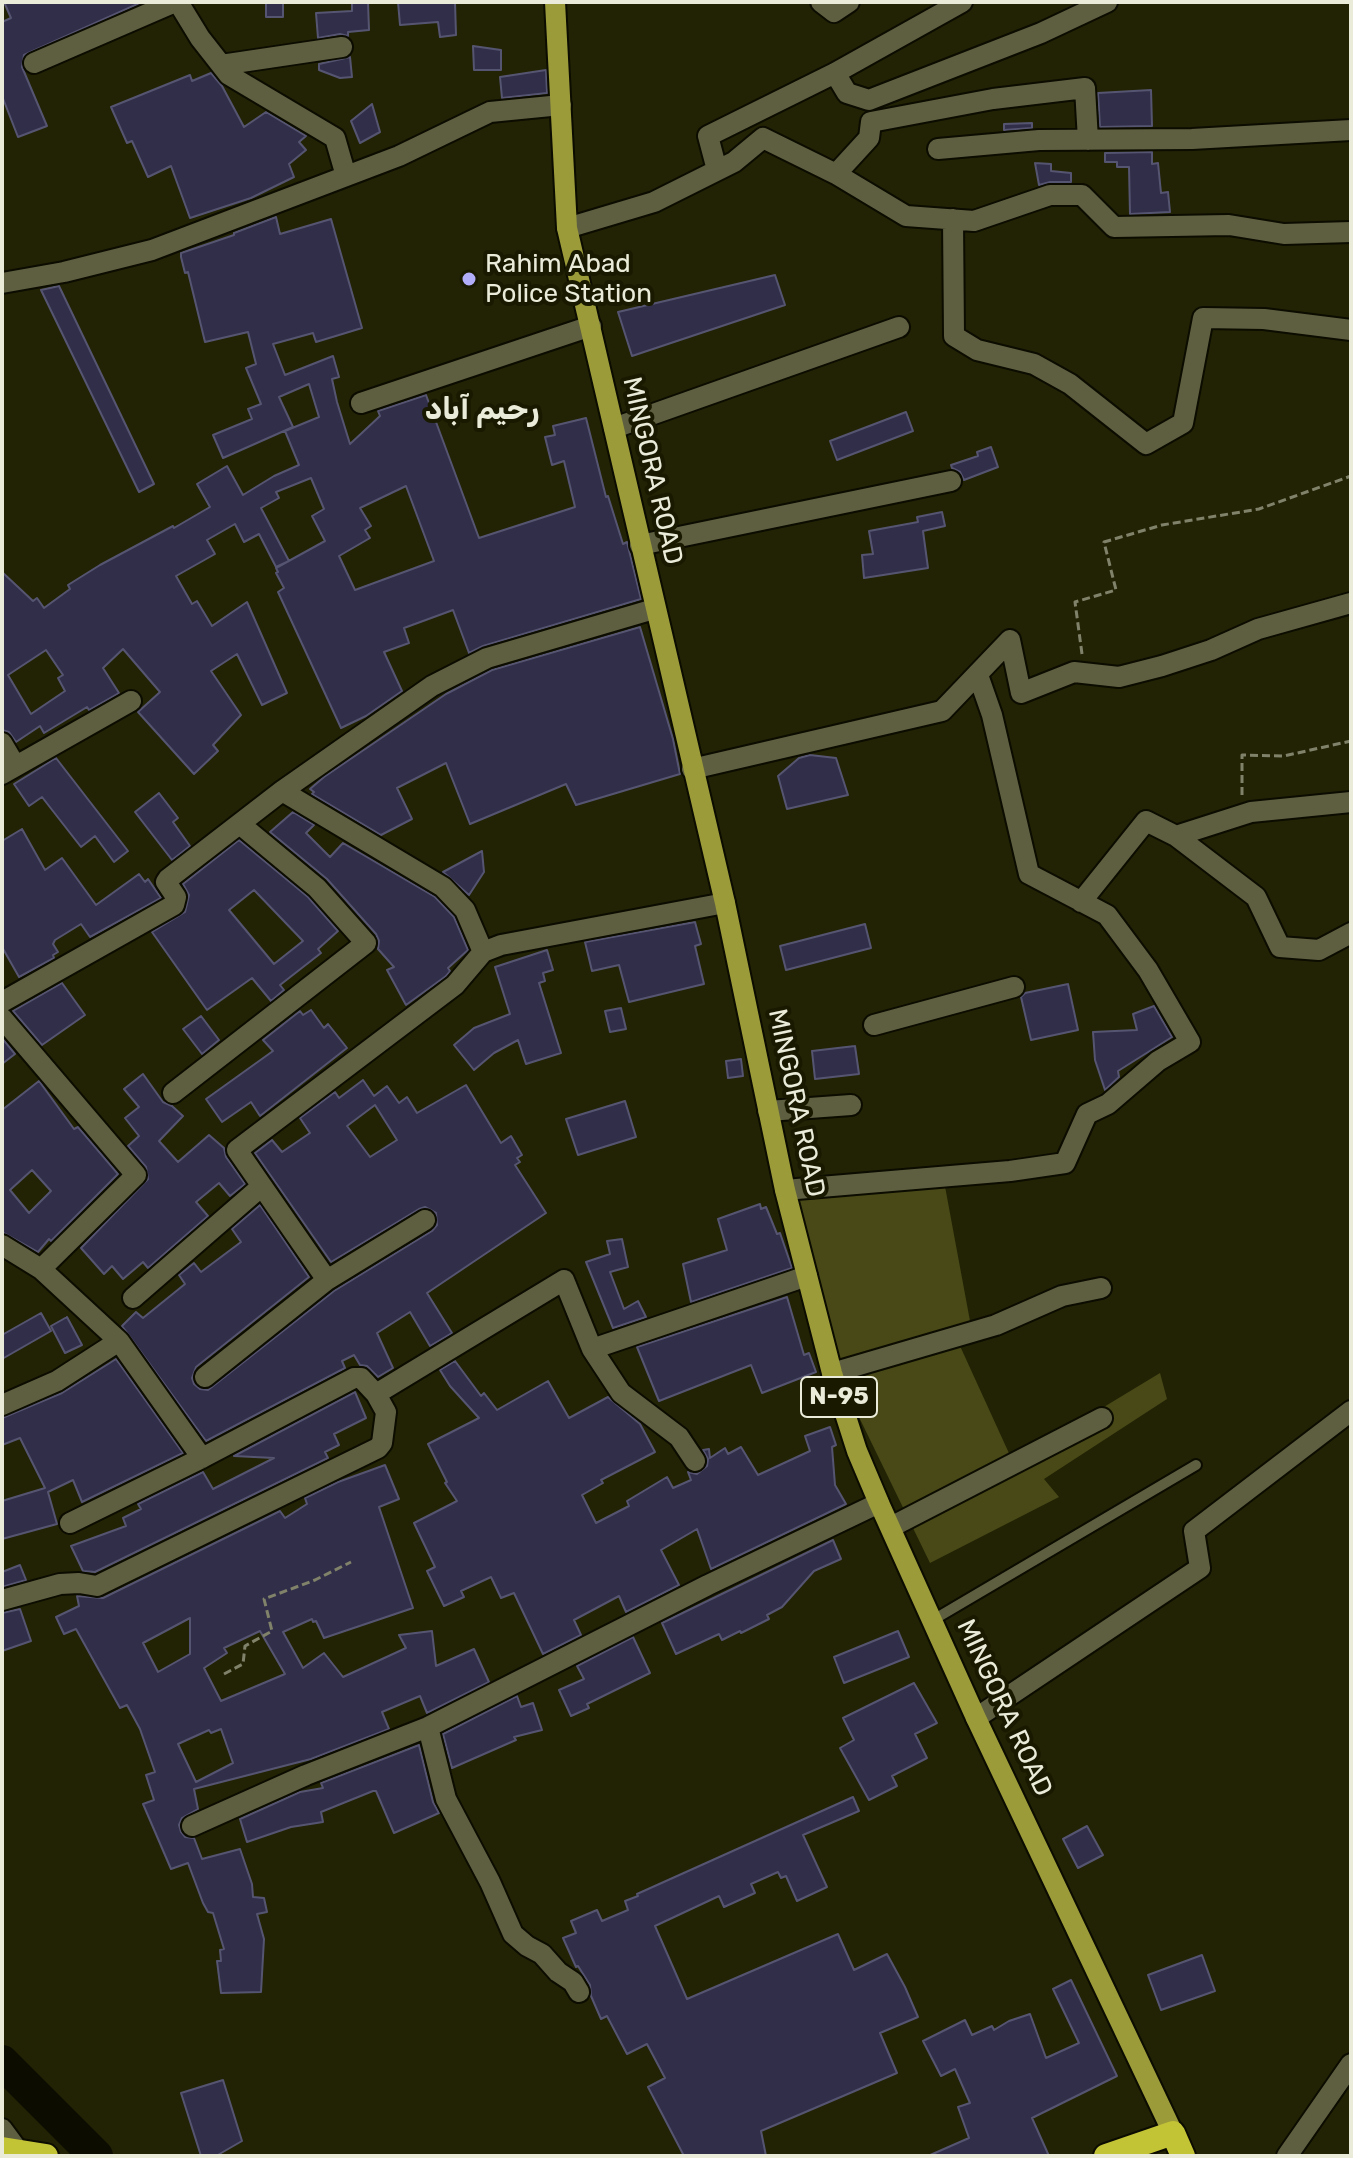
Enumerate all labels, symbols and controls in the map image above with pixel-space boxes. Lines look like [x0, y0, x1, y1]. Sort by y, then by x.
place label: Rahim Abad Police Station [485, 248, 652, 310]
marker: Rahim Abad Police Station [460, 270, 478, 288]
street label: MINGORA ROAD [615, 374, 689, 568]
district label: رحیم آباد [425, 392, 539, 428]
street label: MINGORA ROAD [761, 1006, 831, 1200]
road number: N-95 [801, 1377, 877, 1417]
street label: MINGORA ROAD [949, 1615, 1059, 1801]

